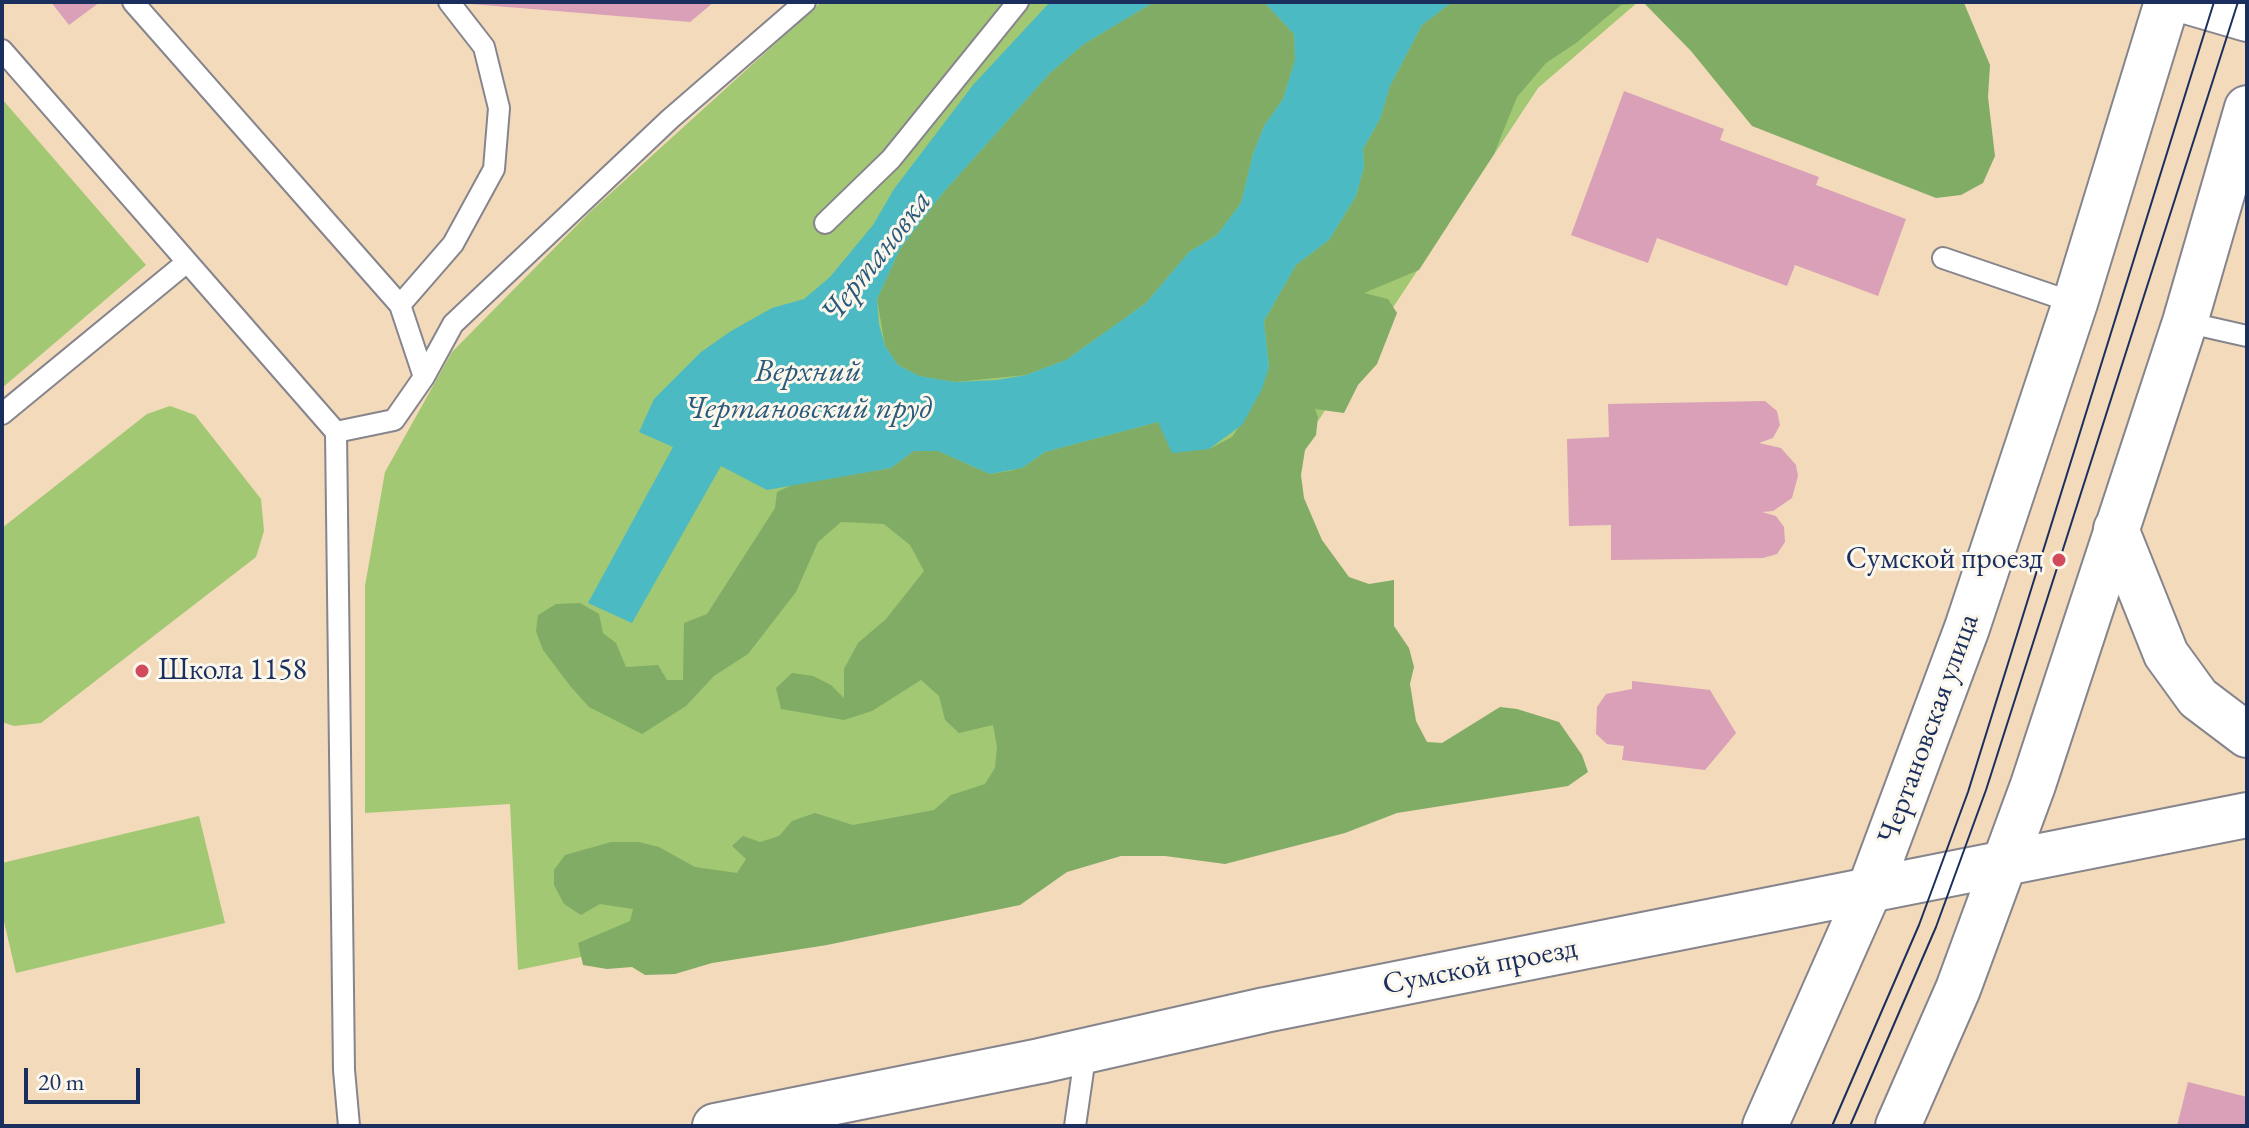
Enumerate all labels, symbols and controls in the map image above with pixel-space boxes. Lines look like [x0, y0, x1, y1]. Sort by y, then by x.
water label: Чертановка [813, 183, 941, 331]
water label: Верхний Чертановский пруд [684, 353, 932, 428]
place label: Сумской проезд [1846, 542, 2043, 578]
marker: Сумской проезд [2050, 551, 2068, 569]
street label: Чертановская улица [1871, 609, 1987, 849]
place label: Школа 1158 [158, 653, 307, 689]
marker: Школа 1158 [133, 662, 151, 680]
street label: Сумской проезд [1380, 931, 1580, 1003]
scale bar [28, 1052, 144, 1102]
text: 20 m [38, 1066, 85, 1097]

